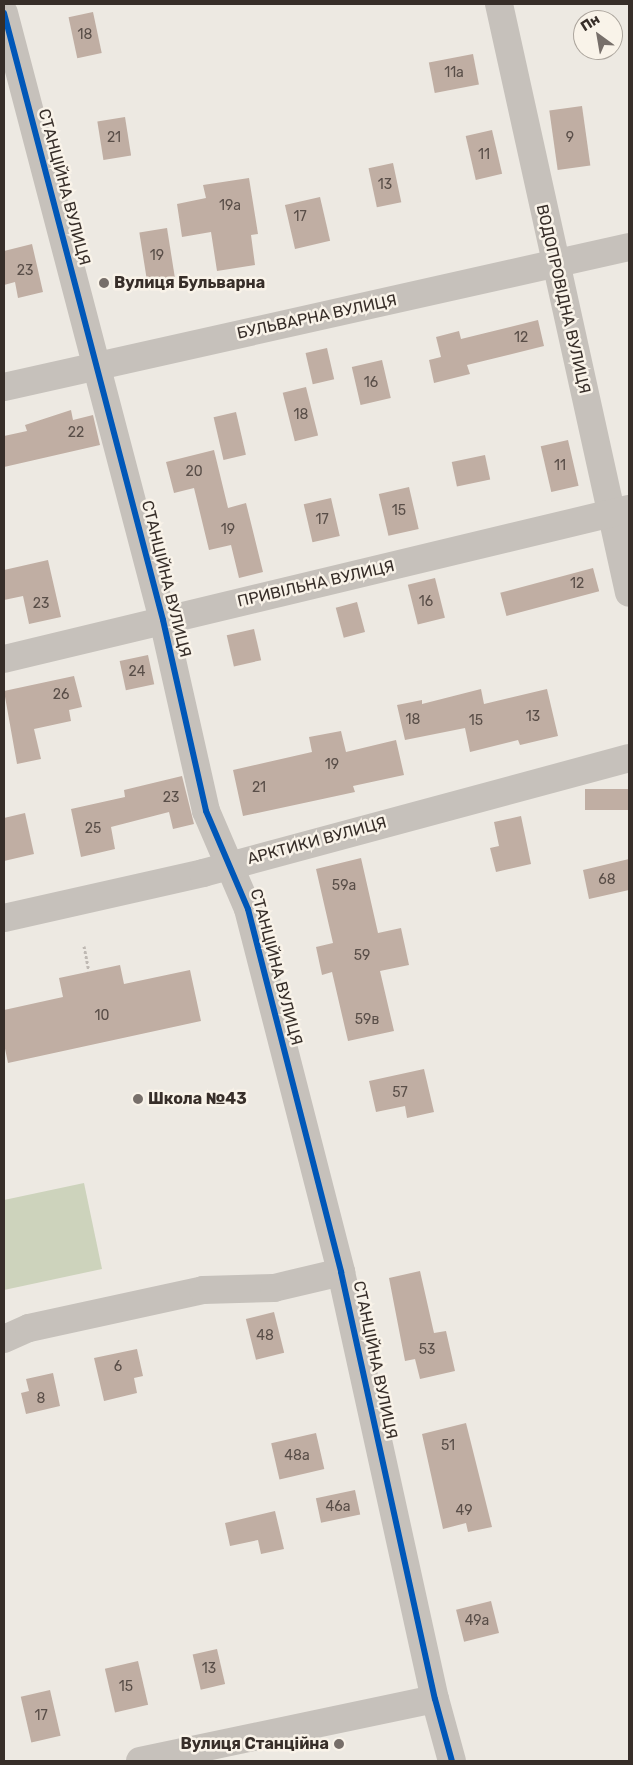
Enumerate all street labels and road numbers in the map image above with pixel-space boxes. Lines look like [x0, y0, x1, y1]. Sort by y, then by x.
street label: СТАНЦІЙНА ВУЛИЦЯ [34, 107, 94, 267]
street label: ВОДОПРОВІДНА ВУЛИЦЯ [532, 202, 594, 396]
street label: БУЛЬВАРНА ВУЛИЦЯ [235, 291, 399, 343]
street label: СТАНЦІЙНА ВУЛИЦЯ [137, 498, 195, 660]
street label: ПРИВІЛЬНА ВУЛИЦЯ [236, 557, 396, 611]
street label: АРКТИКИ ВУЛИЦЯ [245, 813, 389, 869]
street label: СТАНЦІЙНА ВУЛИЦЯ [246, 887, 306, 1047]
street label: СТАНЦІЙНА ВУЛИЦЯ [349, 1279, 401, 1441]

